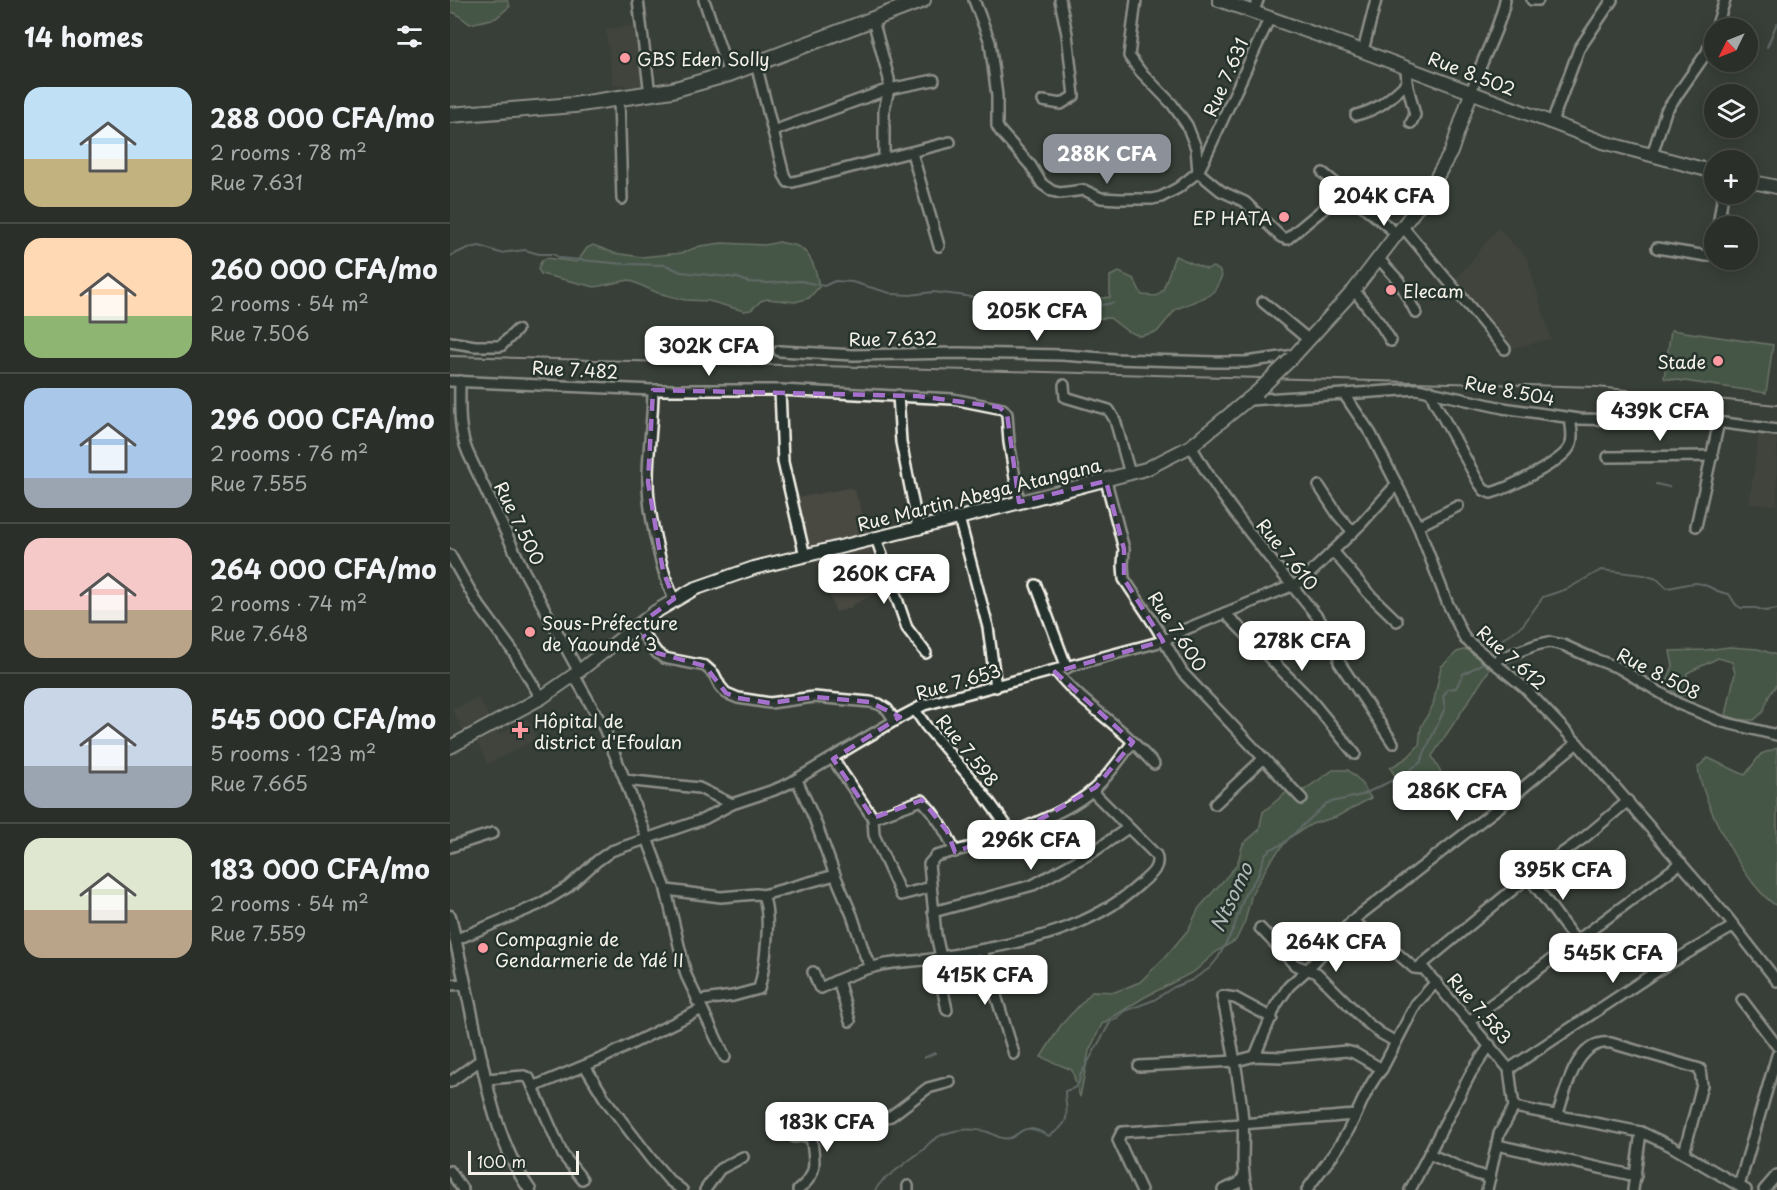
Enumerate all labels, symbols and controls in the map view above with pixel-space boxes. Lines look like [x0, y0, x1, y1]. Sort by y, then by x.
text: 14 homes [24, 17, 143, 56]
north arrow [1704, 18, 1758, 72]
map controls [1704, 18, 1758, 270]
icon: filters [393, 20, 426, 53]
street label: Rue 7.631 [1196, 33, 1254, 121]
street label: Rue 8.502 [1424, 44, 1520, 102]
place label: GBS Eden Solly [637, 45, 770, 72]
marker: GBS Eden Solly [618, 51, 632, 65]
button: layers [1704, 84, 1758, 138]
text: 288 000 CFA/mo [210, 98, 435, 137]
icon: home [72, 111, 144, 183]
pin: 288K CFA [1045, 134, 1169, 185]
text: 2 rooms · 78 m² [210, 137, 367, 167]
text: 288K CFA [1057, 138, 1157, 168]
button: + [1704, 150, 1758, 204]
text: Rue 7.631 [210, 167, 303, 197]
pin: 204K CFA [1322, 176, 1446, 227]
text: 204K CFA [1333, 180, 1435, 210]
place label: EP HATA [1192, 204, 1272, 231]
marker: EP HATA [1277, 210, 1291, 224]
button: − [1704, 216, 1758, 270]
text: 260 000 CFA/mo [210, 249, 437, 288]
icon: home [72, 262, 144, 334]
place label: Elecam [1403, 277, 1464, 304]
marker: Elecam [1384, 283, 1398, 297]
text: 2 rooms · 54 m² [210, 288, 369, 318]
pin: 205K CFA [975, 291, 1099, 342]
text: 205K CFA [987, 295, 1088, 325]
text: Rue 7.506 [210, 318, 309, 348]
street label: Rue 7.632 [848, 324, 938, 352]
pin: 302K CFA [647, 326, 771, 377]
text: 302K CFA [659, 330, 759, 360]
place label: Stade [1657, 348, 1706, 375]
street label: Rue 7.482 [531, 353, 619, 385]
marker: Stade [1711, 354, 1725, 368]
street label: Rue 8.504 [1463, 368, 1557, 412]
pin: 439K CFA [1598, 391, 1722, 442]
text: 439K CFA [1611, 395, 1709, 425]
text: 296 000 CFA/mo [210, 399, 434, 438]
icon: home [72, 412, 144, 484]
text: 2 rooms · 76 m² [210, 438, 368, 468]
street label: Rue Martin Abega Atangana [854, 450, 1104, 537]
text: Rue 7.555 [210, 468, 307, 498]
street label: Rue 7.500 [488, 477, 552, 569]
street label: Rue 7.610 [1251, 512, 1325, 596]
text: 264 000 CFA/mo [210, 549, 437, 588]
pin: 260K CFA [822, 554, 946, 605]
text: 260K CFA [832, 558, 936, 588]
icon: home [72, 562, 144, 634]
street label: Rue 7.600 [1142, 585, 1214, 677]
text: 2 rooms · 74 m² [210, 588, 367, 618]
place label: Sous-Préfecture de Yaoundé 3 [542, 609, 678, 657]
text: Rue 7.648 [210, 618, 308, 648]
street label: Rue 7.612 [1471, 618, 1553, 696]
pin: 278K CFA [1240, 621, 1364, 672]
marker: Sous-Préfecture de Yaoundé 3 [523, 625, 537, 639]
text: 278K CFA [1253, 625, 1351, 655]
street label: Rue 8.508 [1612, 640, 1706, 706]
street label: Rue 7.653 [912, 656, 1004, 706]
text: 545 000 CFA/mo [210, 699, 436, 738]
place label: Hôpital de district d'Efoulan [534, 707, 682, 755]
street label: Rue 7.598 [930, 708, 1006, 792]
icon: home [72, 712, 144, 784]
marker: Hôpital de district d'Efoulan [511, 721, 529, 739]
text: 5 rooms · 123 m² [210, 738, 376, 768]
text: Rue 7.665 [210, 768, 308, 798]
pin: 286K CFA [1395, 771, 1519, 822]
text: 286K CFA [1407, 775, 1507, 805]
pin: 296K CFA [969, 820, 1093, 871]
text: 296K CFA [981, 824, 1081, 854]
text: 183 000 CFA/mo [210, 849, 430, 888]
pin: 395K CFA [1501, 850, 1625, 901]
text: 395K CFA [1514, 854, 1612, 884]
water label: Ntsomo [1202, 856, 1261, 937]
icon: home [72, 862, 144, 934]
text: 2 rooms · 54 m² [210, 888, 369, 918]
text: Rue 7.559 [210, 918, 306, 948]
pin: 264K CFA [1274, 922, 1398, 973]
place label: Compagnie de Gendarmerie de Ydé II [495, 925, 684, 973]
text: 264K CFA [1285, 926, 1387, 956]
pin: 545K CFA [1551, 933, 1675, 984]
text: 545K CFA [1563, 937, 1663, 967]
marker: Compagnie de Gendarmerie de Ydé II [476, 941, 490, 955]
pin: 415K CFA [923, 955, 1047, 1006]
text: 415K CFA [936, 959, 1034, 989]
street label: Rue 7.583 [1441, 966, 1519, 1050]
pin: 183K CFA [765, 1102, 889, 1153]
text: 183K CFA [779, 1106, 875, 1136]
scale bar [468, 1148, 579, 1176]
text: 100 m [477, 1149, 526, 1173]

